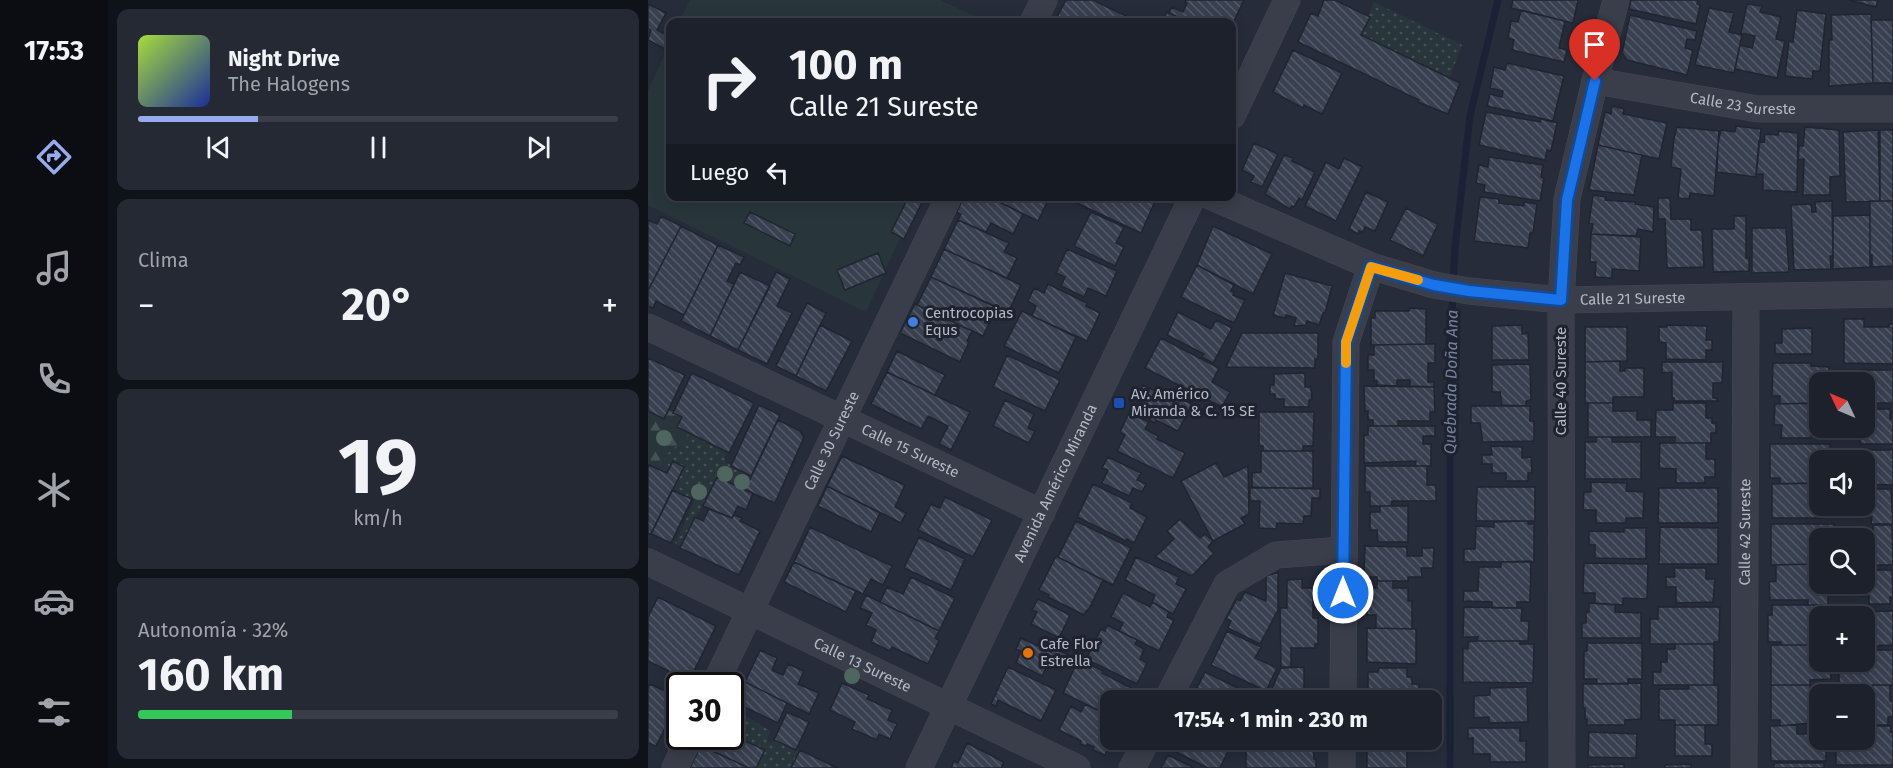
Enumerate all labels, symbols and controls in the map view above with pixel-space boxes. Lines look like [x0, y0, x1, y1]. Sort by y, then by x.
pin [1569, 19, 1620, 81]
icon: arrive [1578, 28, 1611, 61]
text: 17:53 [24, 35, 84, 67]
text: 100 m [789, 40, 903, 90]
icon: right [690, 42, 768, 120]
text: Night Drive [228, 45, 340, 72]
text: The Halogens [228, 72, 350, 96]
street label: Calle 23 Sureste [1689, 88, 1796, 119]
text: Calle 21 Sureste [789, 91, 979, 123]
icon: previous [202, 131, 235, 164]
icon: pause [362, 131, 395, 164]
icon: next [522, 131, 555, 164]
icon: directions [33, 136, 75, 178]
icon: left [761, 156, 794, 189]
text: Luego [690, 159, 749, 186]
icon: music [33, 247, 75, 289]
text: Clima [138, 248, 189, 272]
text: 20° [341, 278, 415, 332]
text: − [138, 286, 155, 326]
text: + [602, 286, 618, 326]
street label: Calle 21 Sureste [1580, 289, 1686, 309]
place label: Centrocopias Equs [925, 304, 1013, 339]
water label: Quebrada Doña Ana [1440, 310, 1462, 454]
marker: Centrocopias Equs [906, 315, 920, 329]
street label: Calle 40 Sureste [1552, 327, 1570, 435]
icon: phone [33, 358, 75, 400]
north arrow [1809, 372, 1875, 438]
map controls [1809, 372, 1875, 750]
place label: Av. Américo Miranda & C. 15 SE [1131, 385, 1255, 420]
street label: Calle 30 Sureste [800, 388, 863, 493]
marker: Av. Américo Miranda & C. 15 SE [1112, 396, 1126, 410]
street label: Avenida Américo Miranda [1010, 401, 1101, 565]
text: 19 [338, 420, 418, 514]
street label: Calle 15 Sureste [858, 420, 962, 482]
button: sound [1809, 450, 1875, 516]
icon: climate [33, 469, 75, 511]
street label: Calle 42 Sureste [1736, 478, 1754, 586]
text: km/h [353, 506, 403, 530]
button: search [1809, 528, 1875, 594]
position arrow [1311, 561, 1375, 625]
icon: car [33, 580, 75, 622]
button: + [1809, 606, 1875, 672]
text: Autonomía · 32% [138, 618, 288, 642]
street label: Calle 13 Sureste [811, 634, 914, 696]
place label: Cafe Flor Estrella [1040, 635, 1100, 670]
marker: Cafe Flor Estrella [1021, 646, 1035, 660]
text: 160 km [138, 648, 284, 702]
speed limit sign: 30 [666, 672, 744, 750]
button: − [1809, 684, 1875, 750]
icon: filters [33, 691, 75, 733]
text: 17:54 · 1 min · 230 m [1174, 706, 1368, 733]

